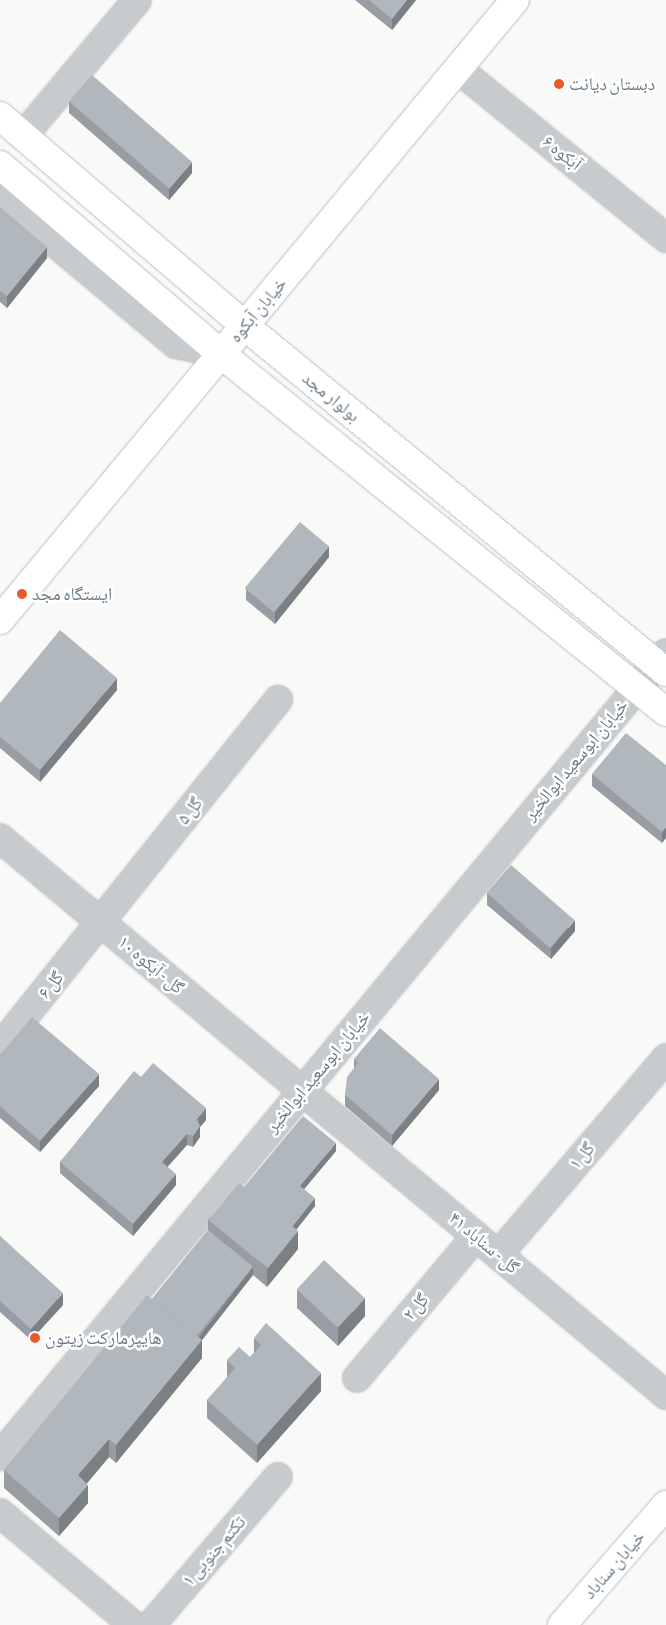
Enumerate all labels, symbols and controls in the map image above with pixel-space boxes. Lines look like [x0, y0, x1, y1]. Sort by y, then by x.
place label: دبستان دیانت [569, 73, 655, 95]
marker: دبستان دیانت [553, 78, 565, 90]
street label: آبکوه ۶ [538, 131, 586, 175]
street label: خیابان آبکوه [225, 273, 291, 347]
street label: بولوار مجد [298, 367, 364, 427]
place label: ایستگاه مجد [32, 583, 112, 605]
marker: ایستگاه مجد [16, 588, 28, 600]
street label: خیابان ابوسعید ابوالخیر [519, 695, 633, 825]
street label: گل ۵ [173, 793, 207, 829]
street label: گل - آبکوه ۱۰ [114, 931, 188, 999]
street label: گل ۶ [34, 967, 68, 1003]
street label: خیابان ابوسعید ابوالخیر [261, 1007, 375, 1137]
street label: گل ۱ [565, 1138, 599, 1174]
street label: گل - سناباد ۴۱ [445, 1207, 523, 1279]
street label: گل ۲ [399, 1289, 433, 1325]
place label: هایپرمارکت زیتون [45, 1327, 162, 1349]
marker: هایپرمارکت زیتون [29, 1332, 41, 1344]
street label: تکتم جنوبی ۱ [178, 1512, 250, 1590]
street label: خیابان سناباد [578, 1526, 650, 1604]

